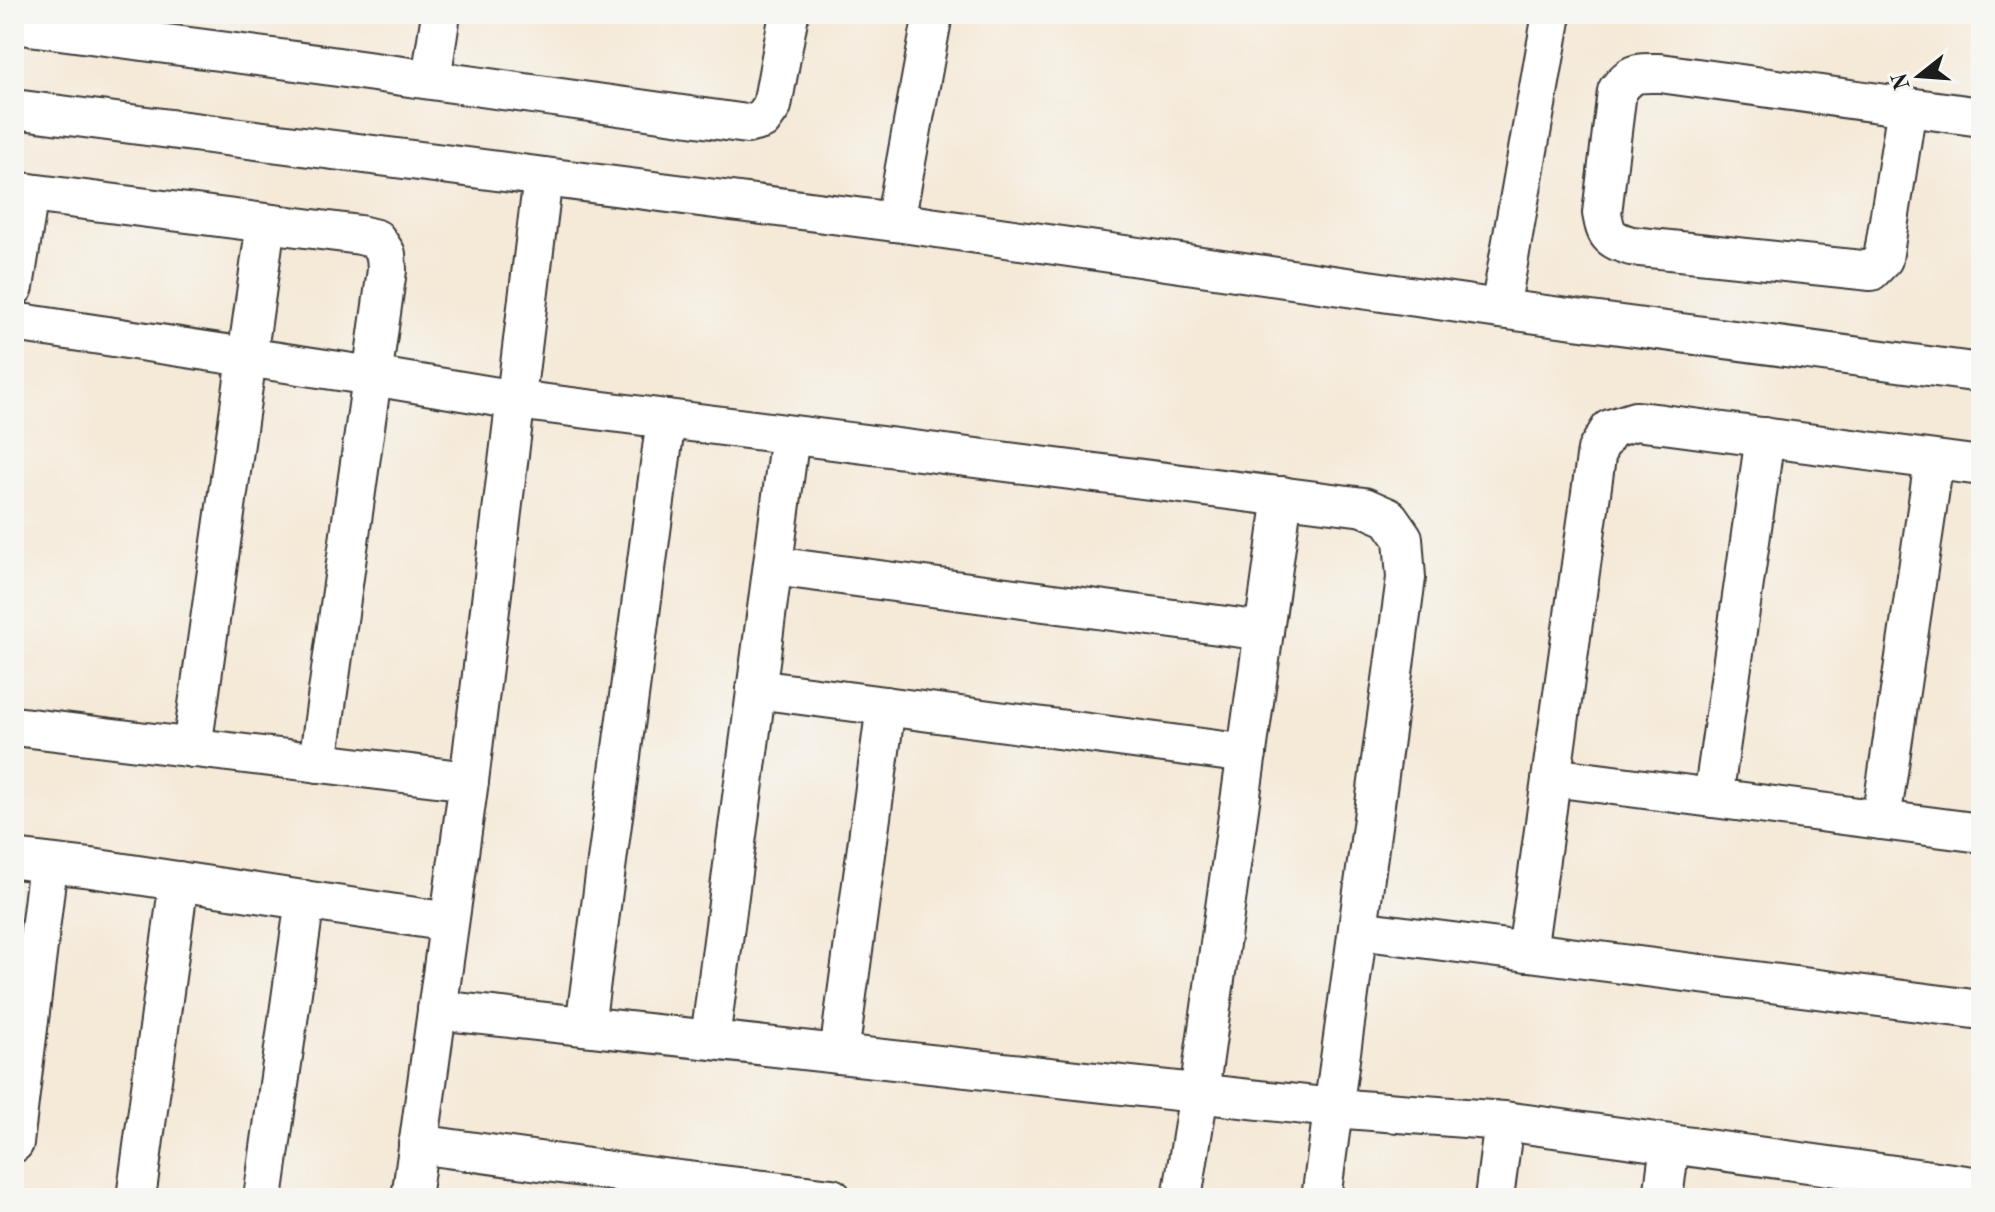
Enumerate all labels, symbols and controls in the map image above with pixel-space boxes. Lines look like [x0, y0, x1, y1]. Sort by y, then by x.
north arrow [1879, 36, 1959, 116]
text: N [1889, 70, 1915, 93]

